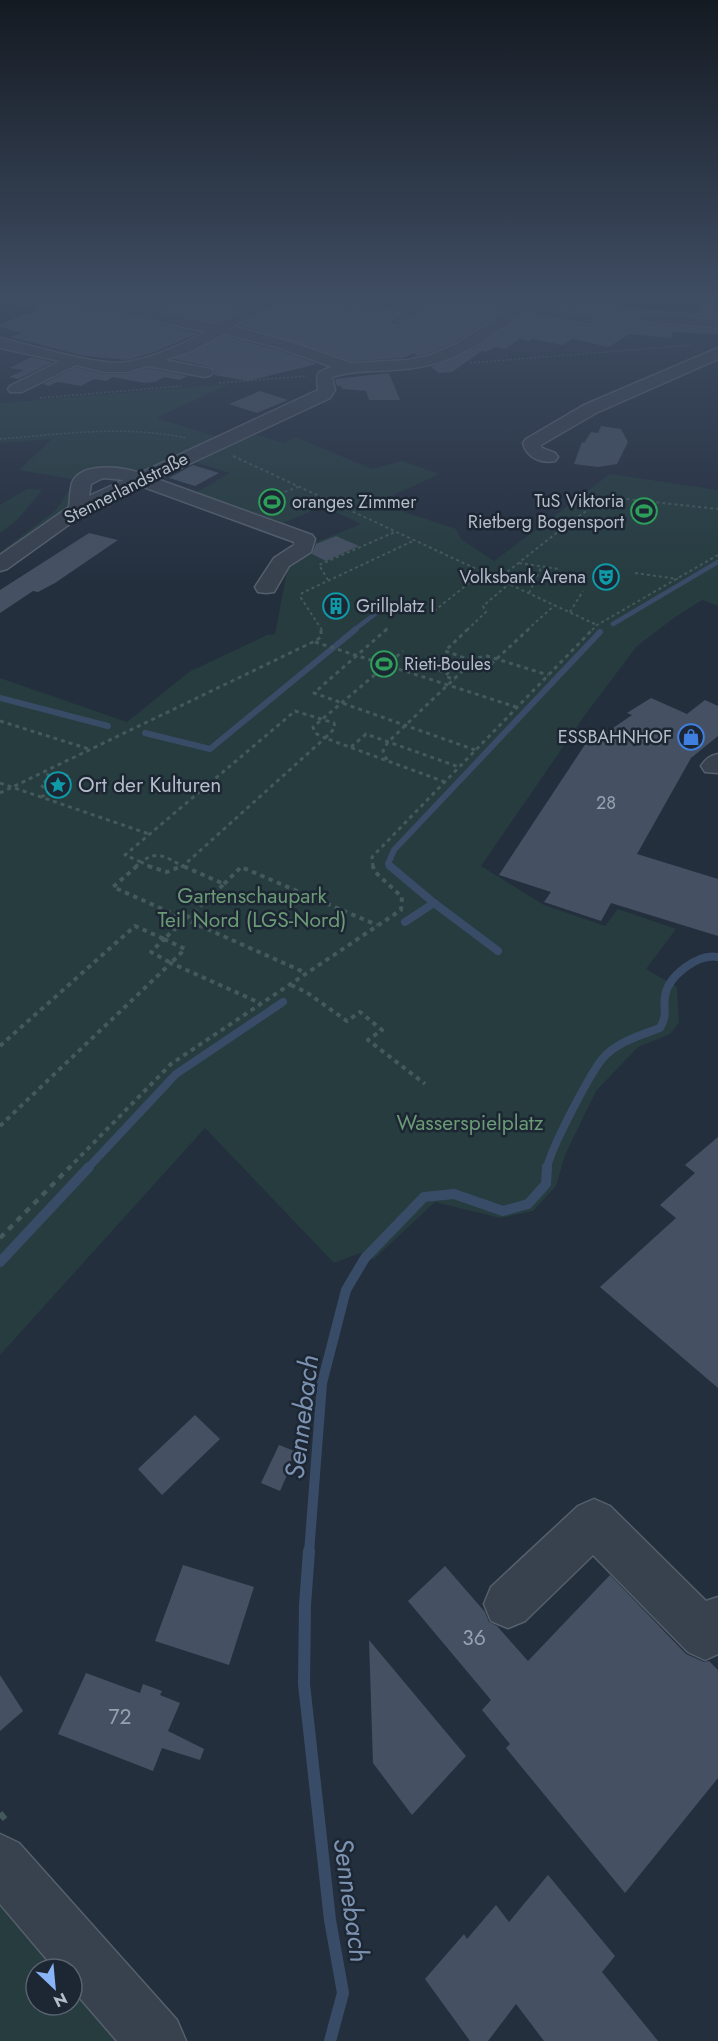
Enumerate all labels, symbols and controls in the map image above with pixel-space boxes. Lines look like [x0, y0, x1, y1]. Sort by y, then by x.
street label: Stennerlandstraße [59, 446, 193, 530]
sports icon: oranges Zimmer [257, 487, 287, 517]
place label: TuS Viktoria Rietberg Bogensport [468, 488, 625, 535]
place label: oranges Zimmer [292, 489, 417, 515]
sports icon: TuS Viktoria Rietberg Bogensport [629, 496, 659, 526]
theatre icon: Volksbank Arena [591, 562, 621, 592]
place label: Volksbank Arena [460, 564, 586, 590]
building icon: Grillplatz I [321, 591, 351, 621]
place label: Grillplatz I [356, 593, 435, 619]
sports icon: Rieti-Boules [369, 649, 399, 679]
place label: Rieti-Boules [404, 651, 491, 677]
shop icon: ESSBAHNHOF [676, 722, 706, 752]
place label: ESSBAHNHOF [558, 724, 672, 750]
place icon: Ort der Kulturen [43, 770, 73, 800]
place label: Ort der Kulturen [78, 770, 221, 800]
house number: 28 [596, 790, 616, 816]
park label: Gartenschaupark Teil Nord (LGS-Nord) [157, 881, 347, 935]
park label: Wasserspielplatz [397, 1108, 544, 1138]
water label: Sennebach [275, 1353, 328, 1481]
house number: 36 [462, 1623, 486, 1653]
house number: 72 [109, 1702, 131, 1732]
water label: Sennebach [323, 1835, 380, 1965]
north arrow [24, 1957, 84, 2017]
text: N [50, 1987, 71, 2013]

